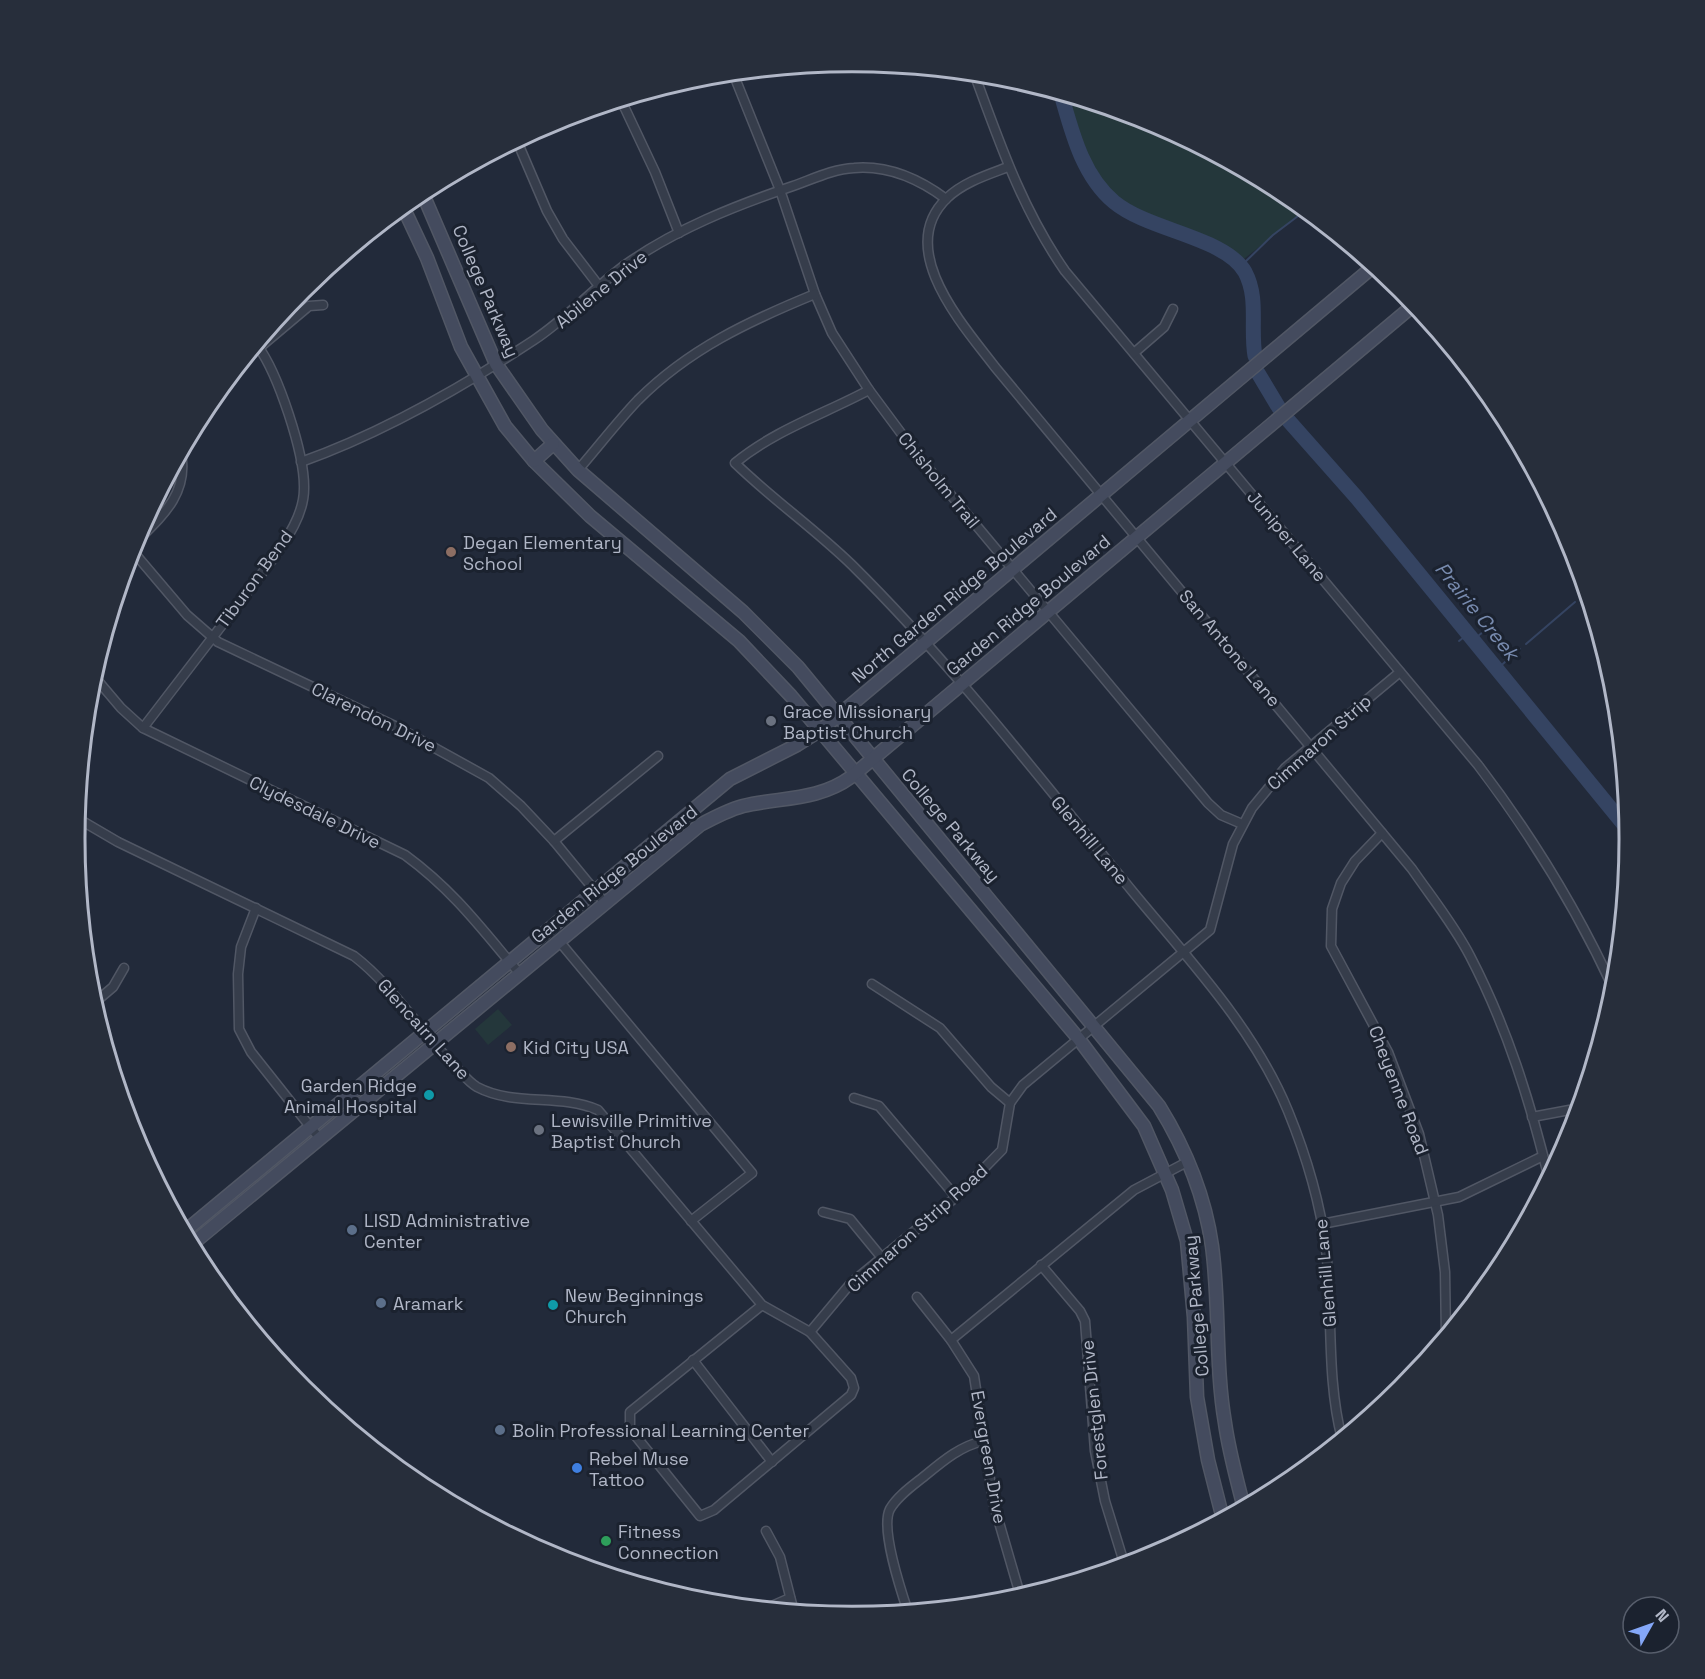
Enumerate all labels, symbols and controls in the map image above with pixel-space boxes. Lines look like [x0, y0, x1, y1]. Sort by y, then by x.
street label: College Parkway [448, 221, 524, 361]
street label: Abilene Drive [550, 245, 652, 333]
street label: Chisholm Trail [893, 427, 985, 533]
street label: Juniper Lane [1242, 486, 1332, 586]
street label: North Garden Ridge Boulevard [847, 503, 1061, 687]
street label: Tiburon Bend [211, 525, 297, 633]
street label: Garden Ridge Boulevard [942, 530, 1114, 680]
place label: Degan Elementary School [463, 531, 622, 575]
marker: Degan Elementary School [444, 545, 458, 559]
water label: Prairie Creek [1429, 556, 1526, 667]
street label: San Antone Lane [1174, 585, 1286, 711]
street label: Clarendon Drive [308, 677, 440, 757]
street label: Cimmaron Strip [1262, 689, 1376, 795]
place label: Grace Missionary Baptist Church [783, 700, 931, 744]
marker: Grace Missionary Baptist Church [764, 714, 778, 728]
street label: College Parkway [897, 763, 1005, 887]
street label: Clydesdale Drive [245, 770, 385, 854]
street label: Glenhill Lane [1046, 791, 1134, 889]
street label: Garden Ridge Boulevard [526, 800, 702, 948]
street label: Glencairn Lane [373, 974, 475, 1084]
street label: Cheyenne Road [1364, 1022, 1434, 1158]
place label: Kid City USA [523, 1036, 629, 1059]
marker: Kid City USA [504, 1040, 518, 1054]
place label: Garden Ridge Animal Hospital [284, 1074, 417, 1118]
marker: Garden Ridge Animal Hospital [422, 1088, 436, 1102]
place label: Lewisville Primitive Baptist Church [551, 1109, 712, 1153]
marker: Lewisville Primitive Baptist Church [532, 1123, 546, 1137]
street label: Cimmaron Strip Road [842, 1159, 992, 1297]
place label: LISD Administrative Center [364, 1209, 530, 1253]
street label: Glenhill Lane [1309, 1218, 1341, 1328]
marker: LISD Administrative Center [345, 1223, 359, 1237]
street label: College Parkway [1178, 1234, 1214, 1378]
place label: New Beginnings Church [565, 1284, 704, 1328]
place label: Aramark [393, 1292, 464, 1315]
marker: Aramark [374, 1296, 388, 1310]
marker: New Beginnings Church [546, 1298, 560, 1312]
street label: Forestglen Drive [1075, 1339, 1113, 1481]
street label: Evergreen Drive [966, 1389, 1012, 1525]
place label: Bolin Professional Learning Center [512, 1419, 809, 1442]
marker: Bolin Professional Learning Center [493, 1423, 507, 1437]
place label: Rebel Muse Tattoo [589, 1447, 689, 1491]
marker: Rebel Muse Tattoo [570, 1461, 584, 1475]
place label: Fitness Connection [618, 1520, 719, 1564]
marker: Fitness Connection [599, 1534, 613, 1548]
north arrow [1621, 1595, 1681, 1655]
text: N [1651, 1605, 1674, 1627]

